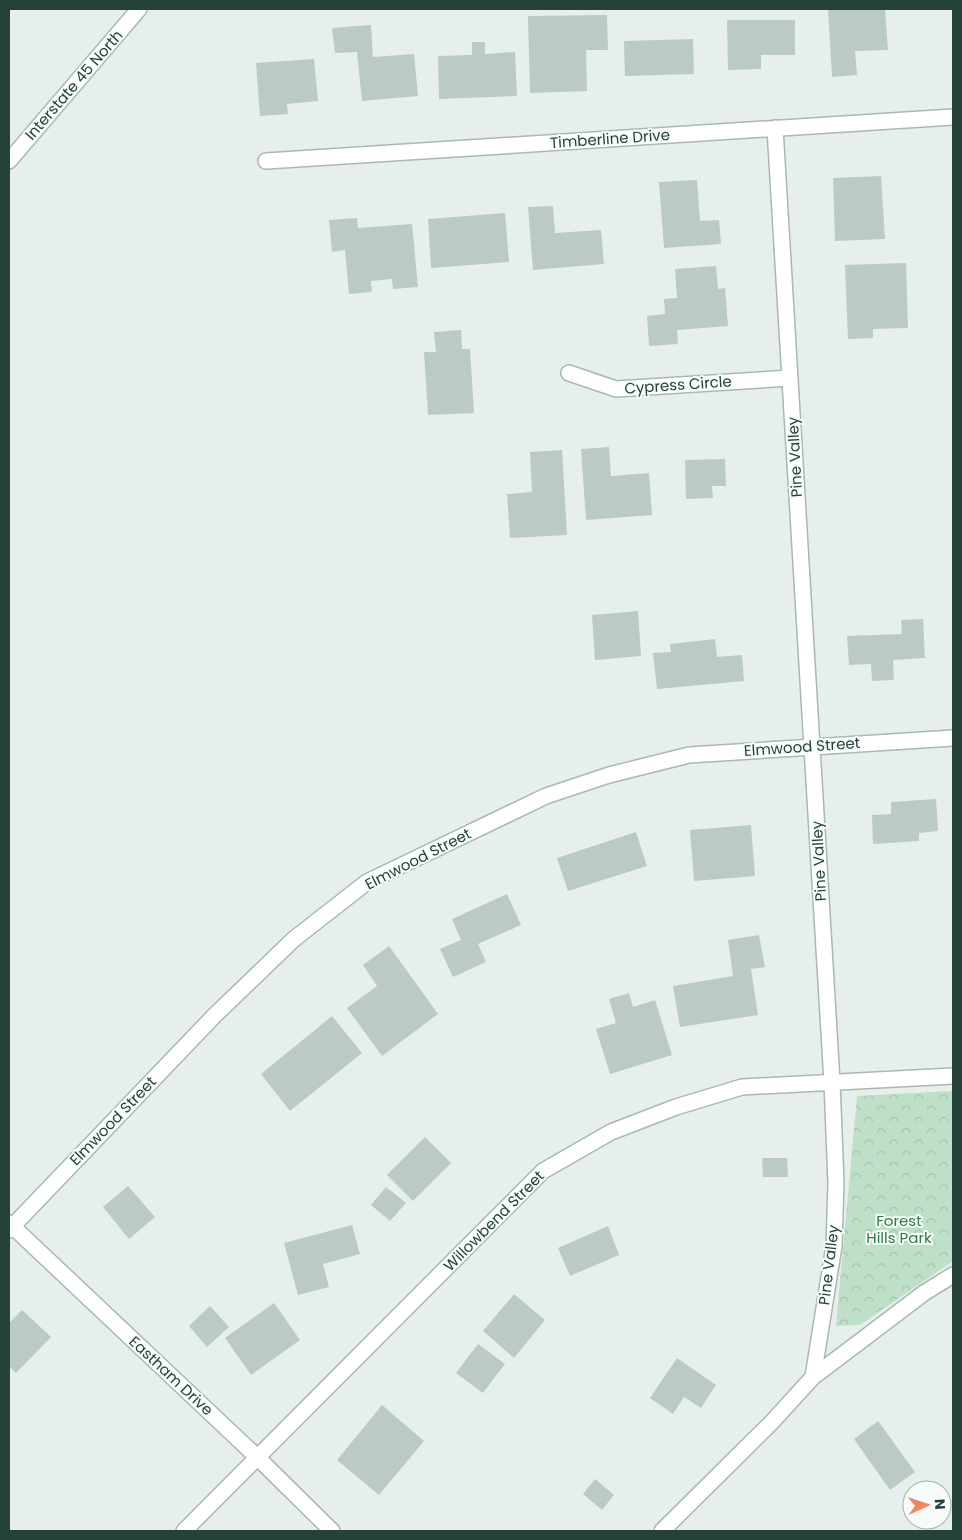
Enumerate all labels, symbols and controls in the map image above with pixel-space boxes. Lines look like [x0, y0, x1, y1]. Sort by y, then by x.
street label: Interstate 45 North [20, 25, 127, 144]
street label: Timberline Drive [549, 124, 671, 153]
street label: Cypress Circle [624, 370, 732, 399]
street label: Pine Valley [782, 416, 807, 498]
street label: Elmwood Street [743, 732, 861, 761]
street label: Pine Valley [806, 820, 831, 902]
street label: Elmwood Street [361, 823, 474, 894]
street label: Elmwood Street [65, 1071, 161, 1170]
street label: Willowbend Street [439, 1166, 549, 1276]
park label: Forest Hills Park [866, 1210, 932, 1248]
street label: Pine Valley [813, 1223, 844, 1306]
street label: Eastham Drive [125, 1331, 218, 1420]
north arrow [902, 1480, 952, 1530]
text: N [930, 1499, 950, 1510]

